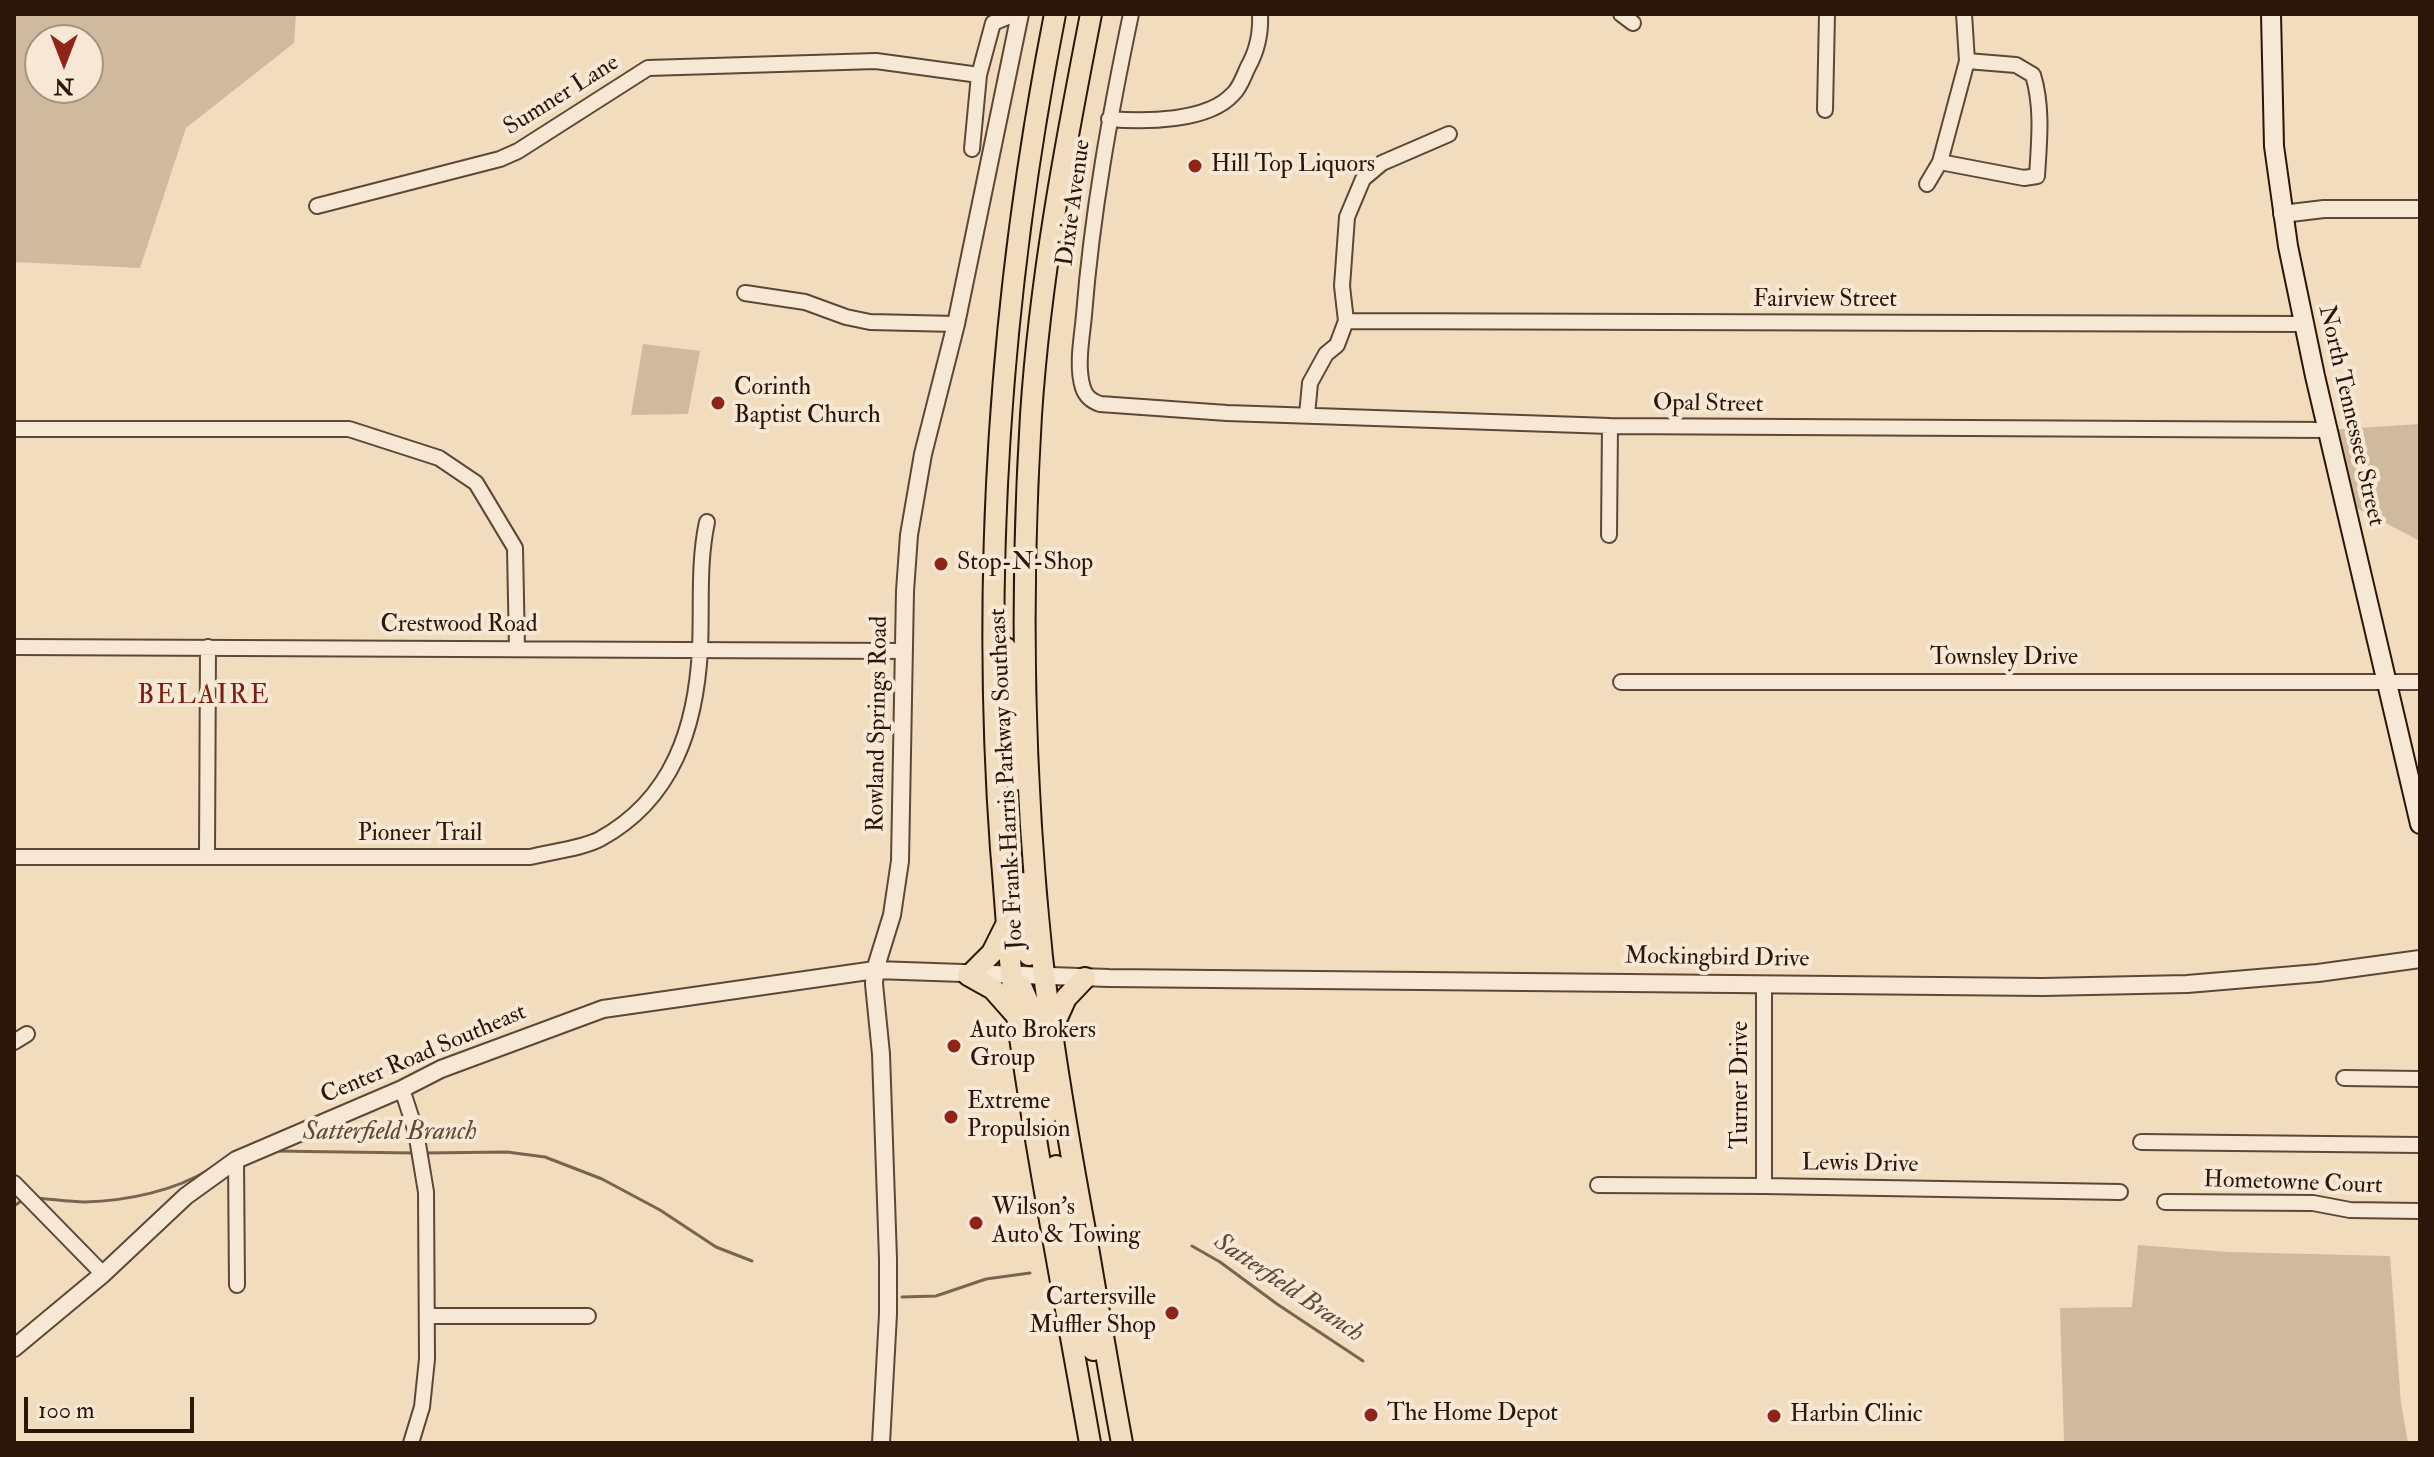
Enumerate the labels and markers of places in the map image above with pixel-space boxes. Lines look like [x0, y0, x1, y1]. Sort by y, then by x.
place label: Hill Top Liquors [1211, 152, 1375, 180]
marker: Hill Top Liquors [1186, 157, 1204, 175]
place label: Corinth Baptist Church [734, 375, 880, 431]
marker: Corinth Baptist Church [709, 394, 727, 412]
place label: Stop-N-Shop [957, 550, 1093, 578]
marker: Stop-N-Shop [932, 555, 950, 573]
place label: Auto Brokers Group [970, 1018, 1096, 1074]
marker: Auto Brokers Group [945, 1037, 963, 1055]
place label: Extreme Propulsion [967, 1089, 1070, 1145]
marker: Extreme Propulsion [942, 1108, 960, 1126]
place label: Wilson's Auto & Towing [992, 1195, 1140, 1251]
marker: Wilson's Auto & Towing [967, 1214, 985, 1232]
place label: Cartersville Muffler Shop [1029, 1285, 1156, 1341]
marker: Cartersville Muffler Shop [1163, 1304, 1181, 1322]
place label: The Home Depot [1387, 1401, 1558, 1429]
place label: Harbin Clinic [1790, 1402, 1922, 1430]
marker: The Home Depot [1362, 1406, 1380, 1424]
marker: Harbin Clinic [1765, 1407, 1783, 1425]

